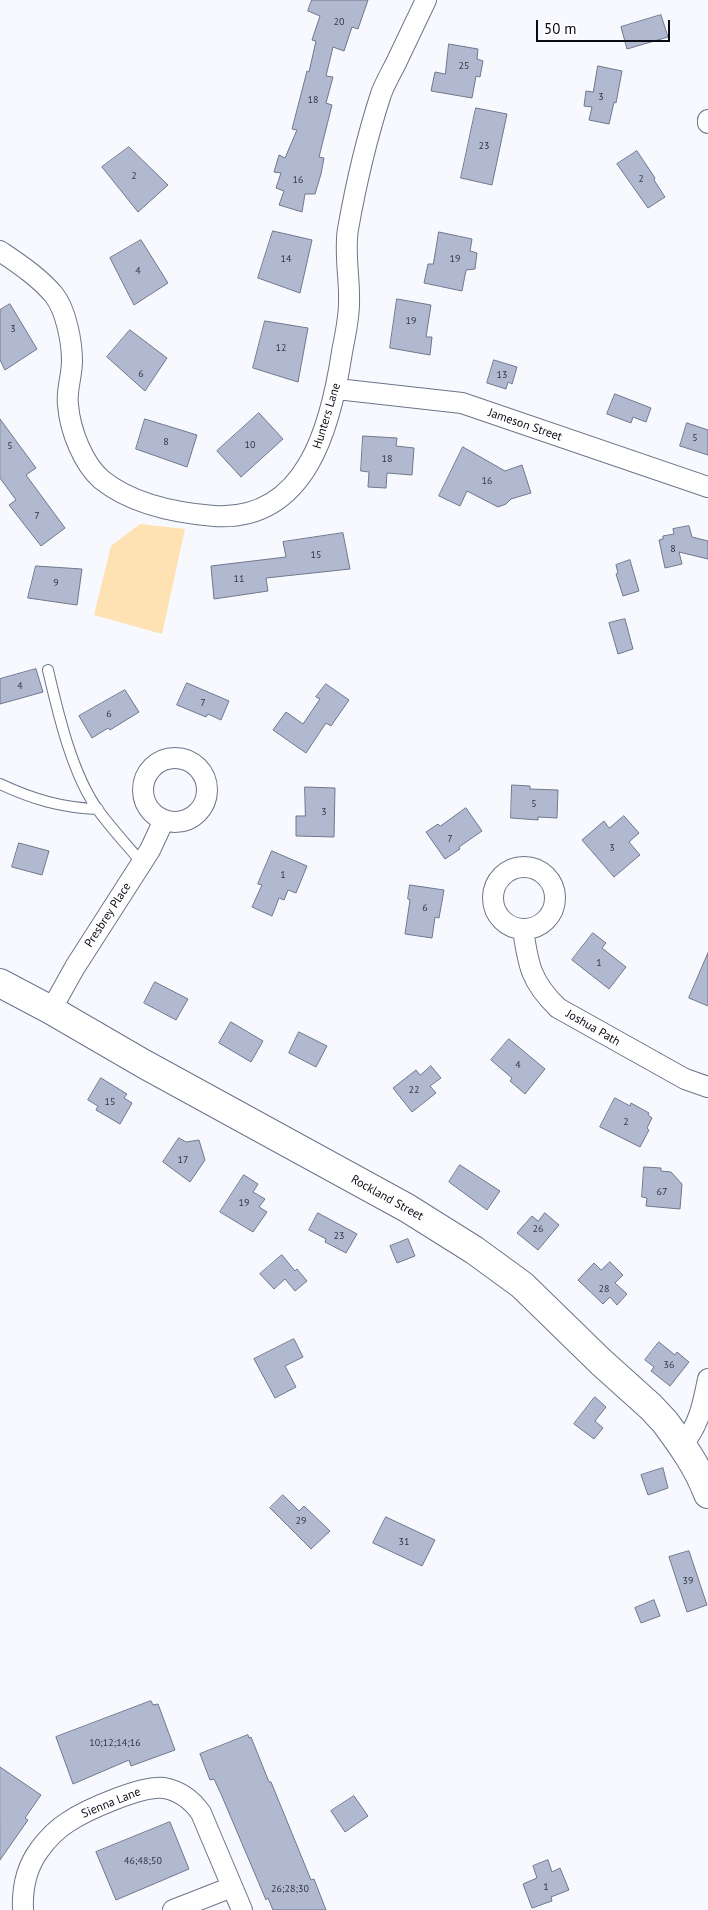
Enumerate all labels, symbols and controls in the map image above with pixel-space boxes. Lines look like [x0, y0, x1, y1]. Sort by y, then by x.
scale bar [538, 10, 672, 42]
house number: 20 [334, 16, 344, 28]
text: 50 m [544, 19, 577, 38]
house number: 25 [459, 60, 469, 72]
house number: 3 [598, 91, 604, 103]
house number: 18 [308, 94, 318, 106]
house number: 23 [479, 140, 489, 152]
house number: 2 [131, 170, 137, 182]
house number: 2 [638, 173, 644, 185]
house number: 16 [293, 174, 303, 186]
house number: 14 [281, 253, 291, 265]
house number: 19 [450, 253, 460, 265]
house number: 4 [135, 265, 141, 277]
house number: 19 [406, 315, 416, 327]
house number: 3 [10, 323, 16, 335]
house number: 12 [276, 342, 286, 354]
house number: 6 [138, 368, 144, 380]
house number: 13 [497, 369, 507, 381]
street label: Hunters Lane [310, 381, 344, 451]
street label: Jameson Street [486, 406, 564, 444]
house number: 5 [692, 432, 698, 444]
house number: 8 [163, 436, 169, 448]
house number: 10 [245, 439, 255, 451]
house number: 5 [7, 440, 13, 452]
house number: 18 [382, 453, 392, 465]
house number: 16 [482, 475, 492, 487]
house number: 7 [34, 510, 40, 522]
house number: 8 [670, 543, 676, 555]
house number: 15 [311, 549, 321, 561]
house number: 11 [234, 573, 244, 585]
house number: 9 [53, 577, 59, 589]
house number: 4 [17, 680, 23, 692]
house number: 7 [200, 697, 206, 709]
house number: 6 [106, 708, 112, 720]
house number: 5 [531, 798, 537, 810]
house number: 3 [321, 806, 327, 818]
house number: 7 [447, 833, 453, 845]
house number: 3 [609, 842, 615, 854]
house number: 1 [280, 869, 286, 881]
street label: Presbrey Place [82, 880, 134, 950]
house number: 6 [422, 902, 428, 914]
house number: 1 [596, 957, 602, 969]
street label: Joshua Path [563, 1007, 623, 1049]
house number: 4 [515, 1059, 521, 1071]
house number: 22 [409, 1084, 419, 1096]
house number: 15 [105, 1096, 115, 1108]
house number: 2 [623, 1116, 629, 1128]
house number: 17 [178, 1154, 188, 1166]
street label: Rockland Street [348, 1172, 426, 1224]
house number: 67 [657, 1186, 667, 1198]
house number: 19 [239, 1197, 249, 1209]
house number: 26 [533, 1223, 543, 1235]
house number: 23 [334, 1230, 344, 1242]
house number: 28 [599, 1283, 609, 1295]
house number: 36 [664, 1359, 674, 1371]
house number: 29 [296, 1515, 306, 1527]
house number: 31 [399, 1536, 409, 1548]
house number: 39 [683, 1575, 693, 1587]
house number: 10;12;14;16 [89, 1737, 141, 1749]
street label: Sienna Lane [79, 1785, 143, 1821]
house number: 46;48;50 [124, 1855, 162, 1867]
house number: 1 [543, 1881, 549, 1893]
house number: 26;28;30 [271, 1883, 309, 1895]

